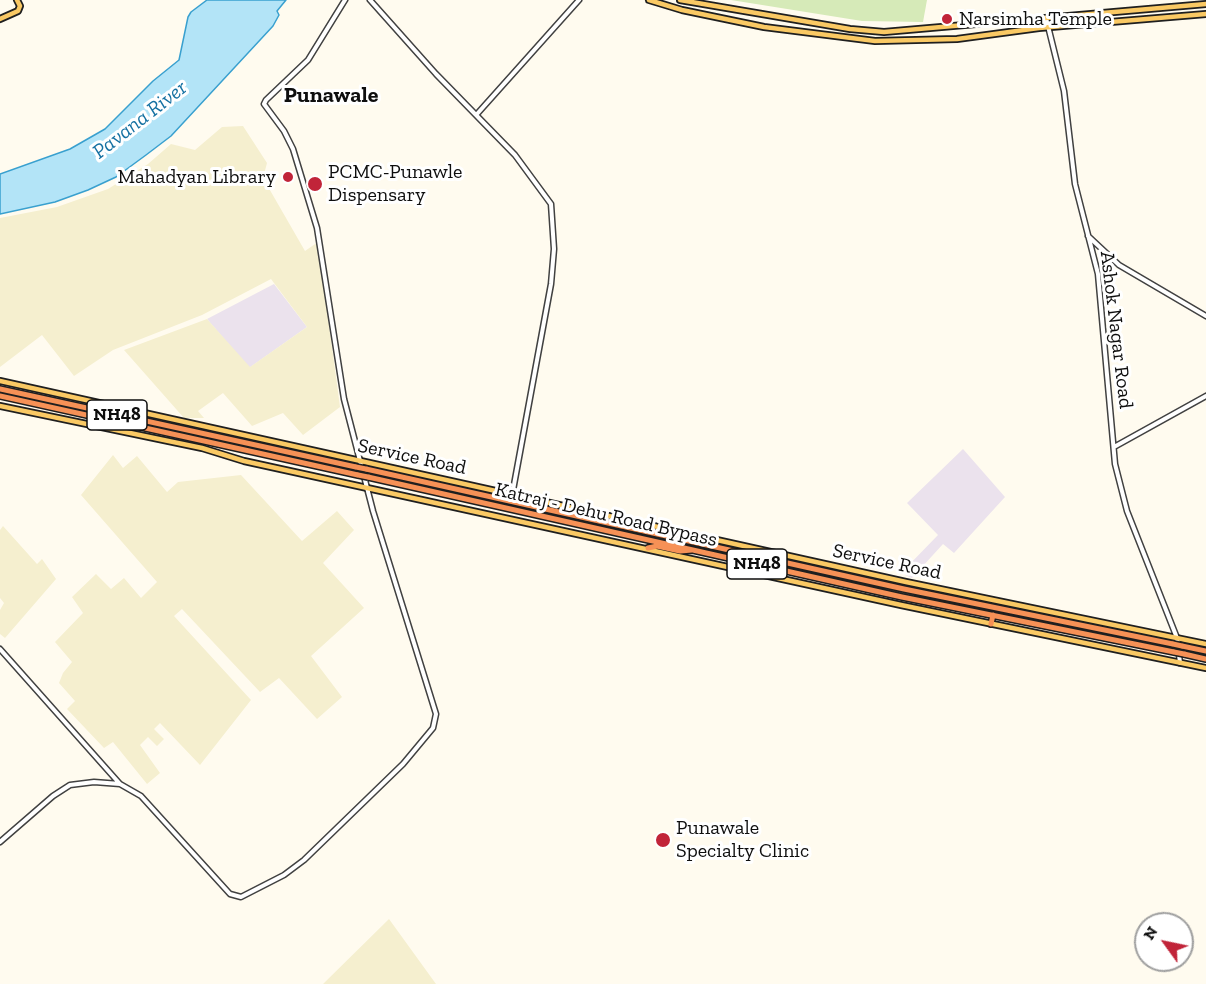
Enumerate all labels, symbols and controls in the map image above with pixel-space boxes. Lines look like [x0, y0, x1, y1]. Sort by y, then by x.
place label: Narsimha Temple [959, 7, 1112, 31]
marker: Narsimha Temple [940, 12, 954, 26]
water label: Pavana River [88, 75, 192, 165]
district label: Punawale [284, 83, 378, 109]
place label: PCMC-Punawle Dispensary [328, 160, 462, 207]
place label: Mahadyan Library [118, 165, 276, 189]
marker: Mahadyan Library [281, 170, 295, 184]
marker: PCMC-Punawle Dispensary [306, 175, 324, 193]
street label: Ashok Nagar Road [1094, 250, 1138, 410]
road number: NH48 [87, 400, 147, 430]
street label: Service Road [356, 434, 468, 480]
street label: Katraj - Dehu Road Bypass [493, 478, 719, 552]
street label: Service Road [831, 539, 943, 585]
road number: NH48 [727, 549, 787, 579]
place label: Punawale Specialty Clinic [676, 816, 809, 863]
marker: Punawale Specialty Clinic [654, 831, 672, 849]
north arrow [1134, 912, 1194, 972]
text: N [1139, 923, 1161, 943]

